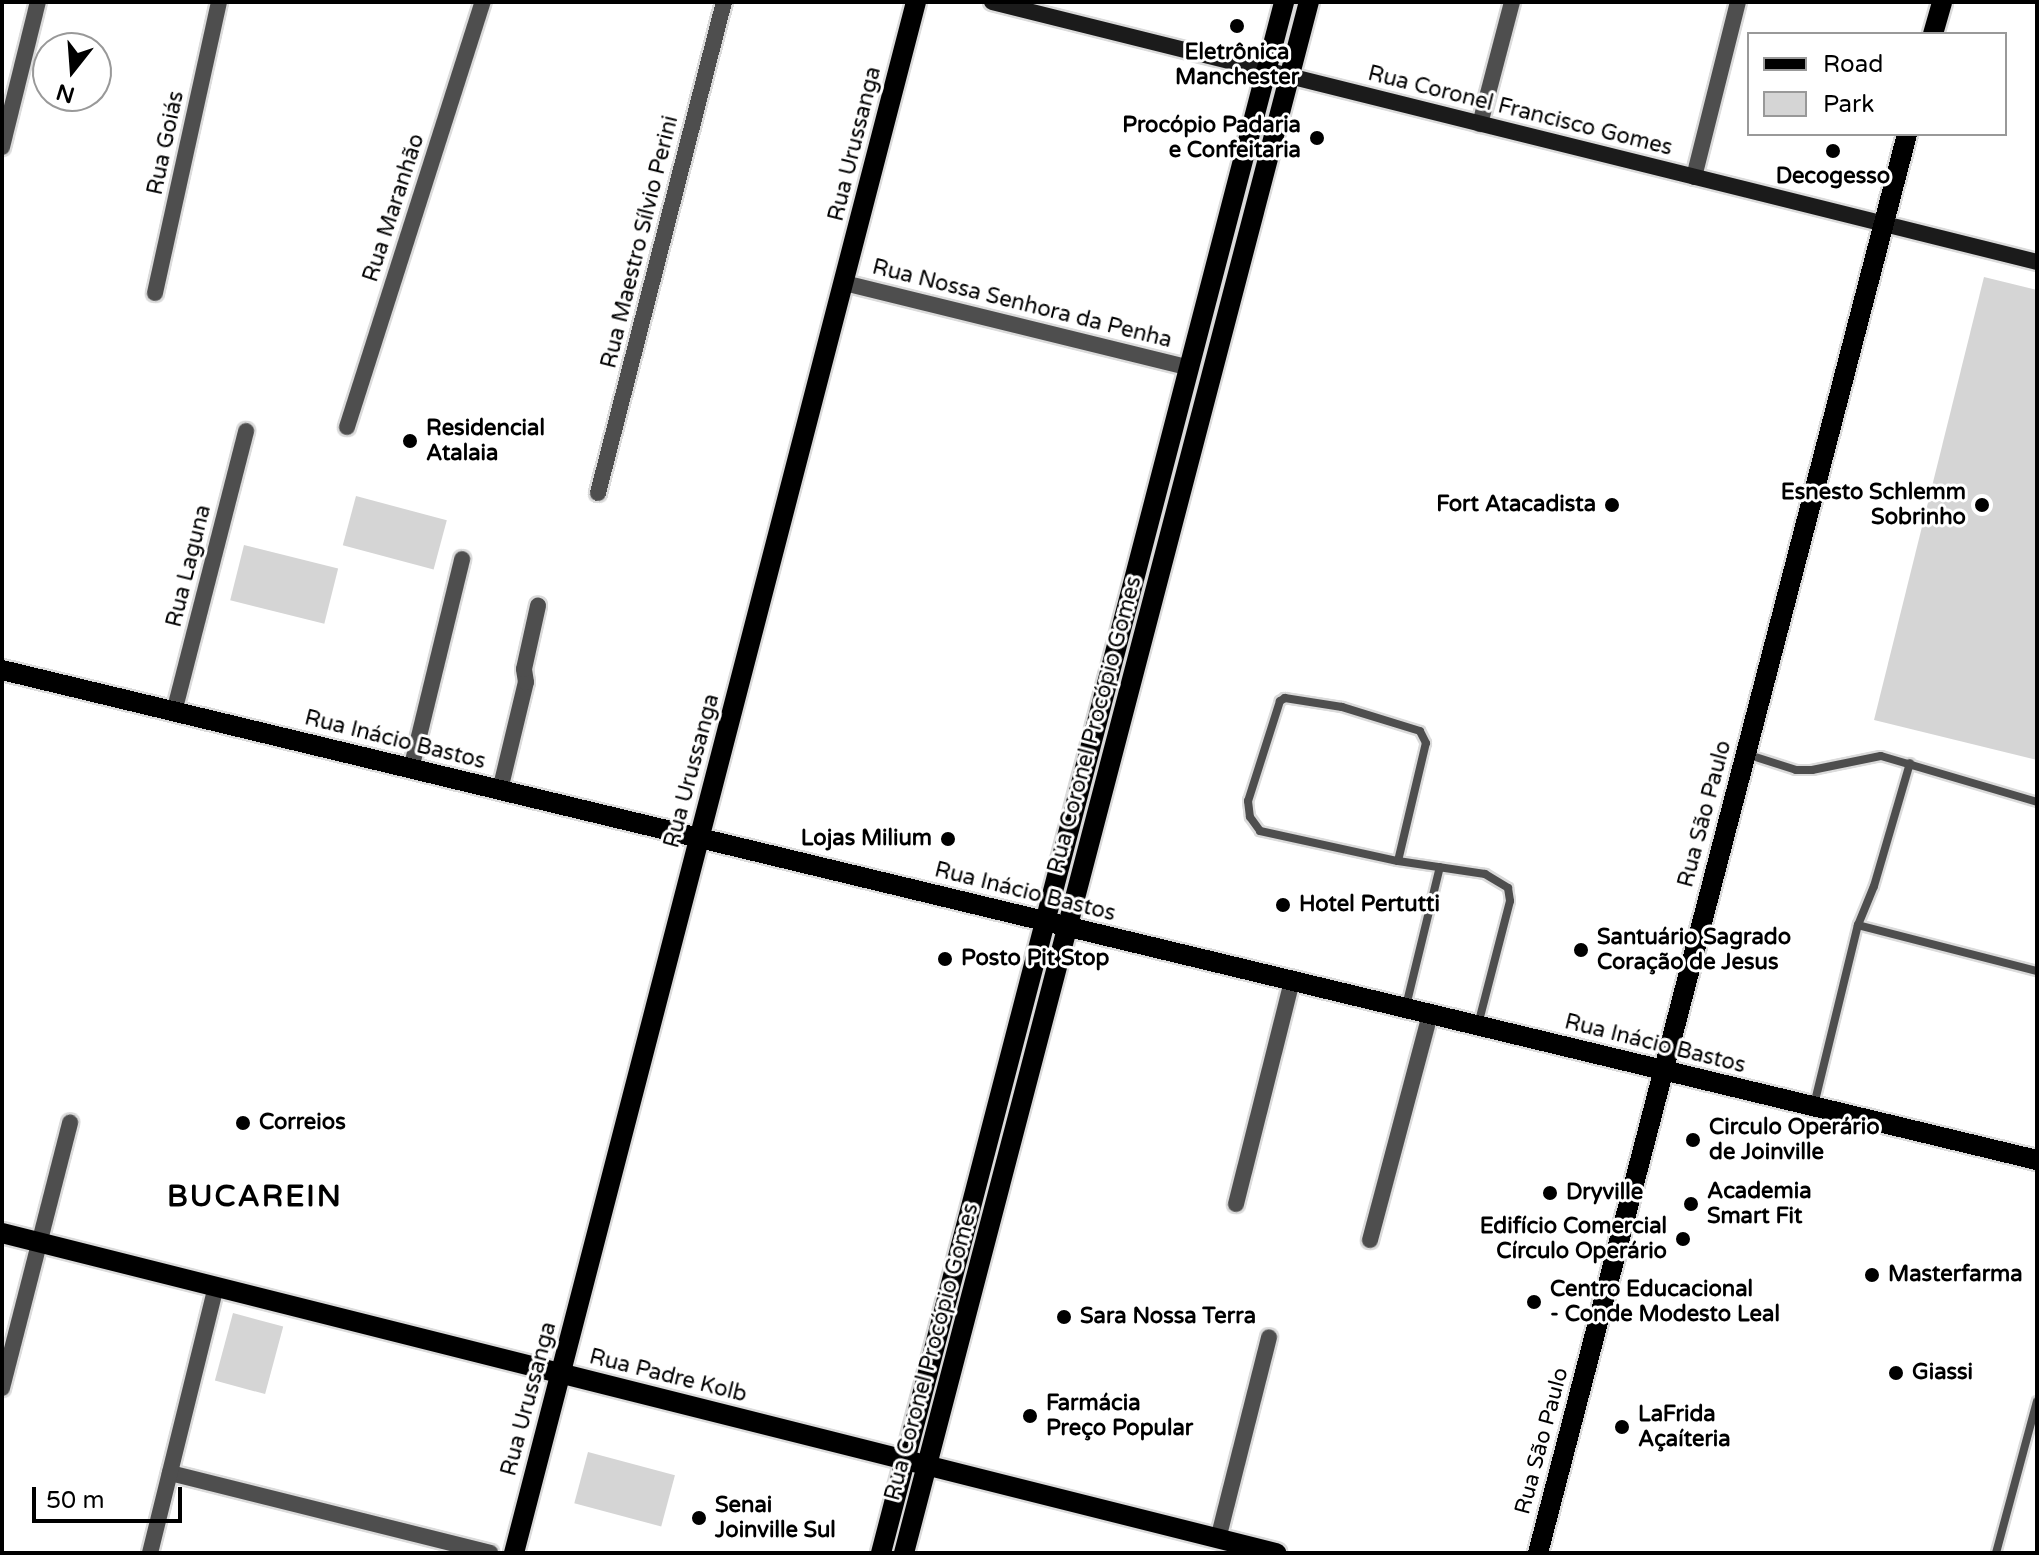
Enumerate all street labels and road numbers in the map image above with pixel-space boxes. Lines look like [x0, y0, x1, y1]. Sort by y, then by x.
street label: Rua Coronel Francisco Gomes [1365, 60, 1675, 162]
street label: Rua Urussanga [823, 64, 887, 224]
street label: Rua Goiás [142, 89, 190, 197]
street label: Rua Maestro Sílvio Perini [596, 113, 684, 371]
street label: Rua Maranhão [358, 131, 430, 285]
street label: Rua Nossa Senhora da Penha [869, 254, 1175, 354]
street label: Rua Laguna [161, 502, 217, 630]
street label: Rua Coronel Procópio Gomes [1043, 573, 1147, 877]
street label: Rua Urussanga [659, 691, 725, 851]
street label: Rua Inácio Bastos [302, 705, 488, 775]
street label: Rua São Paulo [1673, 738, 1737, 890]
street label: Rua Inácio Bastos [932, 857, 1118, 927]
street label: Rua Inácio Bastos [1562, 1009, 1748, 1079]
street label: Rua Coronel Procópio Gomes [880, 1200, 984, 1504]
street label: Rua Urussanga [496, 1319, 562, 1479]
street label: Rua Padre Kolb [587, 1344, 749, 1408]
street label: Rua São Paulo [1510, 1365, 1574, 1517]

